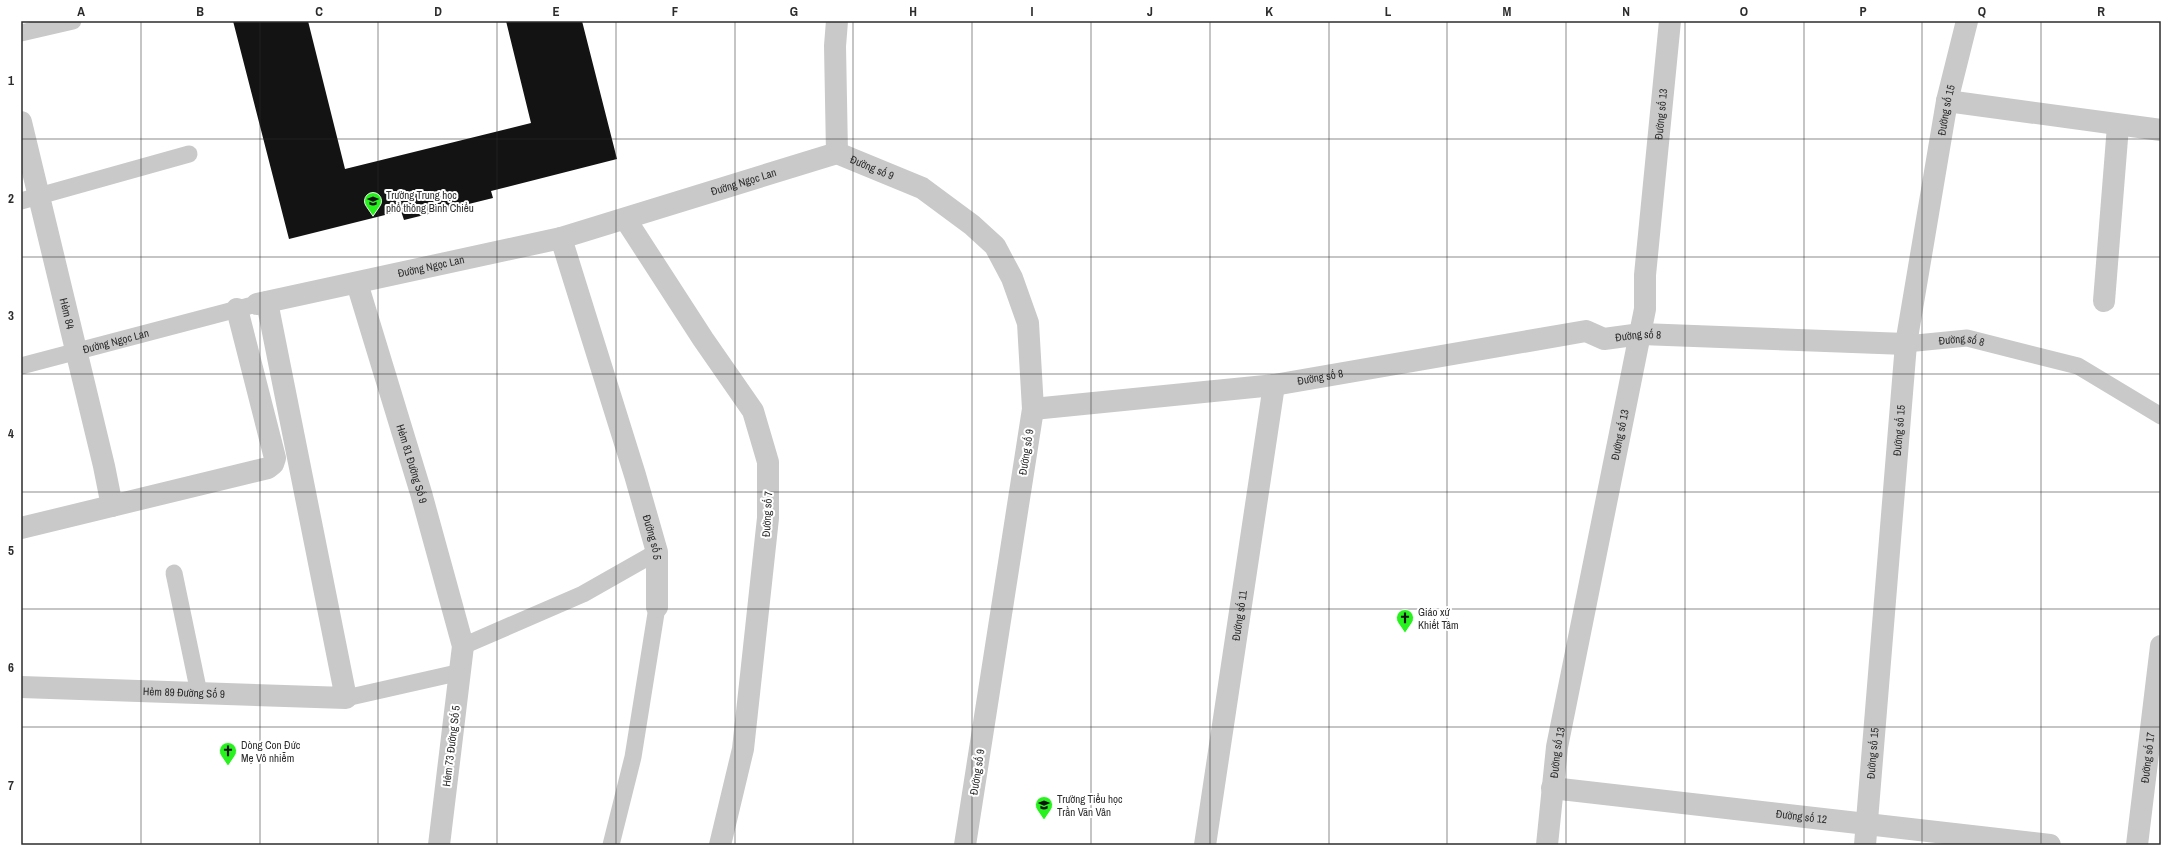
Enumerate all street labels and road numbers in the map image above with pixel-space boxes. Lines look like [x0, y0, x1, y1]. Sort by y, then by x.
street label: Đường số 15 [1934, 83, 1958, 136]
street label: Đường số 13 [1651, 88, 1670, 140]
street label: Đường số 9 [848, 152, 896, 183]
street label: Đường Ngọc Lan [709, 165, 778, 198]
street label: Đường Ngọc Lan [396, 252, 466, 280]
street label: Hẻm 84 [57, 296, 78, 331]
street label: Đường Ngọc Lan [81, 326, 150, 356]
street label: Đường số 8 [1614, 327, 1662, 344]
street label: Đường số 8 [1938, 331, 1986, 349]
street label: Đường số 8 [1296, 366, 1344, 388]
street label: Đường số 15 [1890, 404, 1908, 457]
street label: Đường số 13 [1608, 408, 1632, 461]
street label: Hẻm 81 Đường Số 9 [393, 423, 431, 505]
street label: Đường số 9 [1015, 428, 1037, 476]
street label: Đường số 7 [759, 491, 775, 537]
street label: Đường số 5 [640, 513, 664, 560]
street label: Đường số 11 [1229, 590, 1250, 642]
street label: Hẻm 89 Đường Số 9 [143, 684, 225, 701]
street label: Hẻm 73 Đường Số 5 [439, 705, 463, 787]
street label: Đường số 13 [1547, 726, 1568, 779]
street label: Đường số 15 [1863, 727, 1882, 779]
street label: Đường số 17 [2138, 731, 2158, 784]
street label: Đường số 9 [966, 748, 988, 796]
street label: Đường số 12 [1775, 807, 1828, 826]

